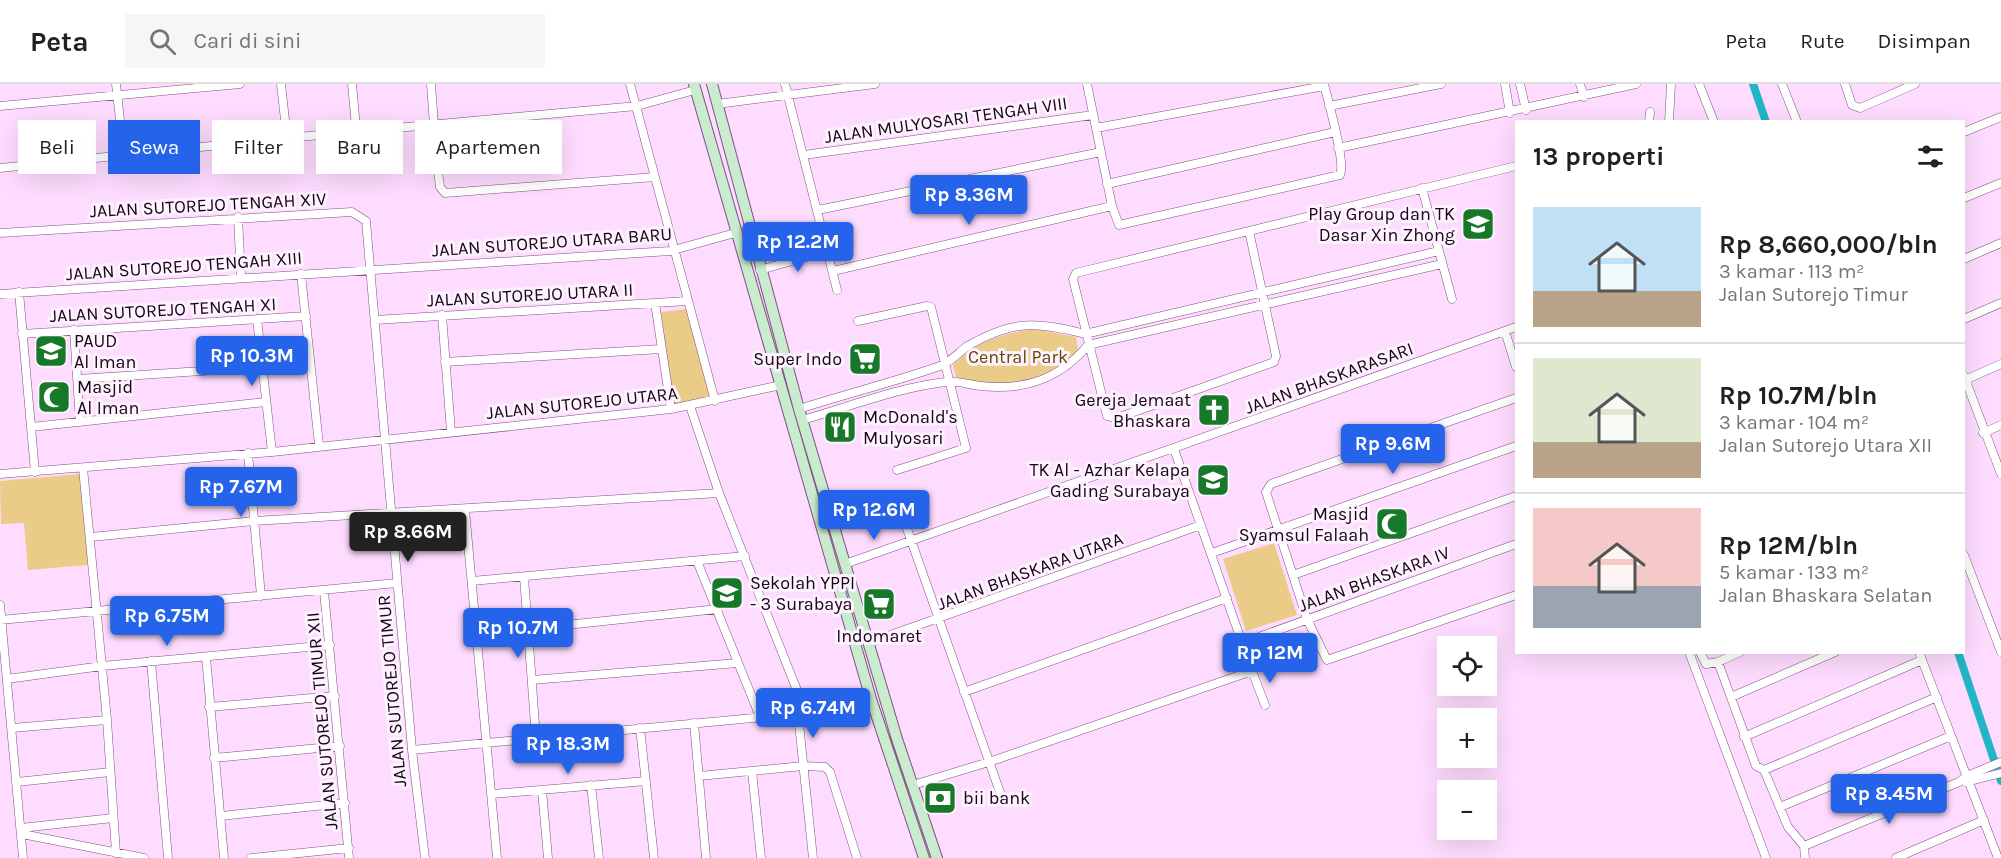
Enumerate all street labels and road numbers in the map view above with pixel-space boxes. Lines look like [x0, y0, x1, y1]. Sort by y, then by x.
street label: JALAN MULYOSARI TENGAH VIII [823, 92, 1069, 148]
street label: JALAN SUTOREJO TENGAH XIV [89, 188, 327, 222]
street label: JALAN SUTOREJO UTARA BARU [431, 223, 673, 261]
street label: JALAN SUTOREJO TENGAH XIII [65, 247, 303, 285]
street label: JALAN SUTOREJO UTARA II [426, 279, 634, 311]
street label: JALAN SUTOREJO TENGAH XI [49, 293, 277, 327]
street label: JALAN BHASKARASARI [1242, 337, 1416, 419]
street label: JALAN SUTOREJO UTARA [485, 382, 679, 424]
street label: JALAN BHASKARA UTARA [934, 527, 1126, 615]
street label: JALAN BHASKARA IV [1295, 541, 1453, 617]
street label: JALAN SUTOREJO TIMUR [373, 594, 411, 788]
street label: JALAN SUTOREJO TIMUR XII [302, 611, 342, 831]

